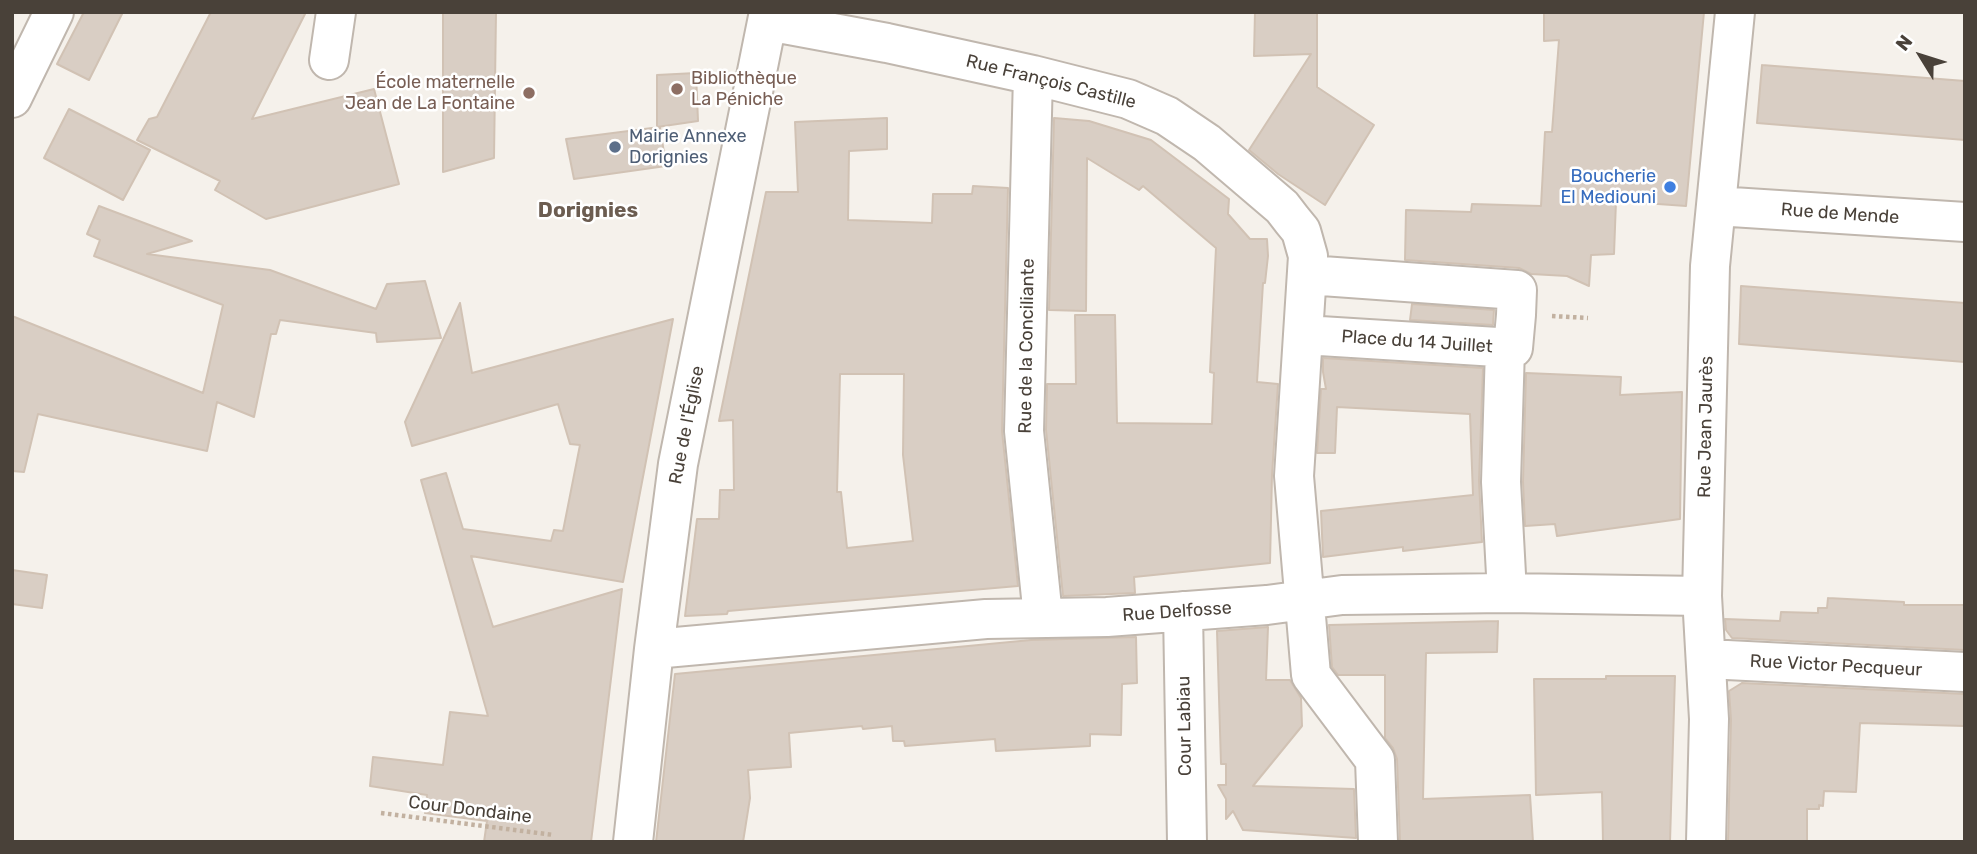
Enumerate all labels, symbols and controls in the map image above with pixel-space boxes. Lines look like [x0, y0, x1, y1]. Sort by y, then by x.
north arrow [1886, 21, 1956, 91]
text: N [1891, 30, 1917, 55]
street label: Rue François Castille [964, 50, 1138, 114]
place label: Bibliothèque La Péniche [691, 68, 797, 110]
place label: École maternelle Jean de La Fontaine [345, 72, 515, 114]
marker: Bibliothèque La Péniche [669, 81, 685, 97]
marker: École maternelle Jean de La Fontaine [521, 85, 537, 101]
place label: Mairie Annexe Dorignies [629, 126, 747, 168]
marker: Mairie Annexe Dorignies [607, 139, 623, 155]
place label: Boucherie El Mediouni [1560, 166, 1656, 208]
marker: Boucherie El Mediouni [1662, 179, 1678, 195]
district label: Dorignies [538, 198, 638, 224]
street label: Rue de Mende [1780, 199, 1900, 229]
street label: Rue de la Conciliante [1015, 258, 1039, 434]
street label: Place du 14 Juillet [1340, 326, 1494, 358]
street label: Rue Jean Jaurès [1694, 356, 1718, 498]
street label: Rue de l'Église [665, 364, 709, 486]
street label: Rue Delfosse [1122, 597, 1232, 627]
street label: Rue Victor Pecqueur [1749, 651, 1923, 681]
street label: Cour Labiau [1173, 676, 1197, 776]
street label: Cour Dondaine [407, 792, 533, 828]

